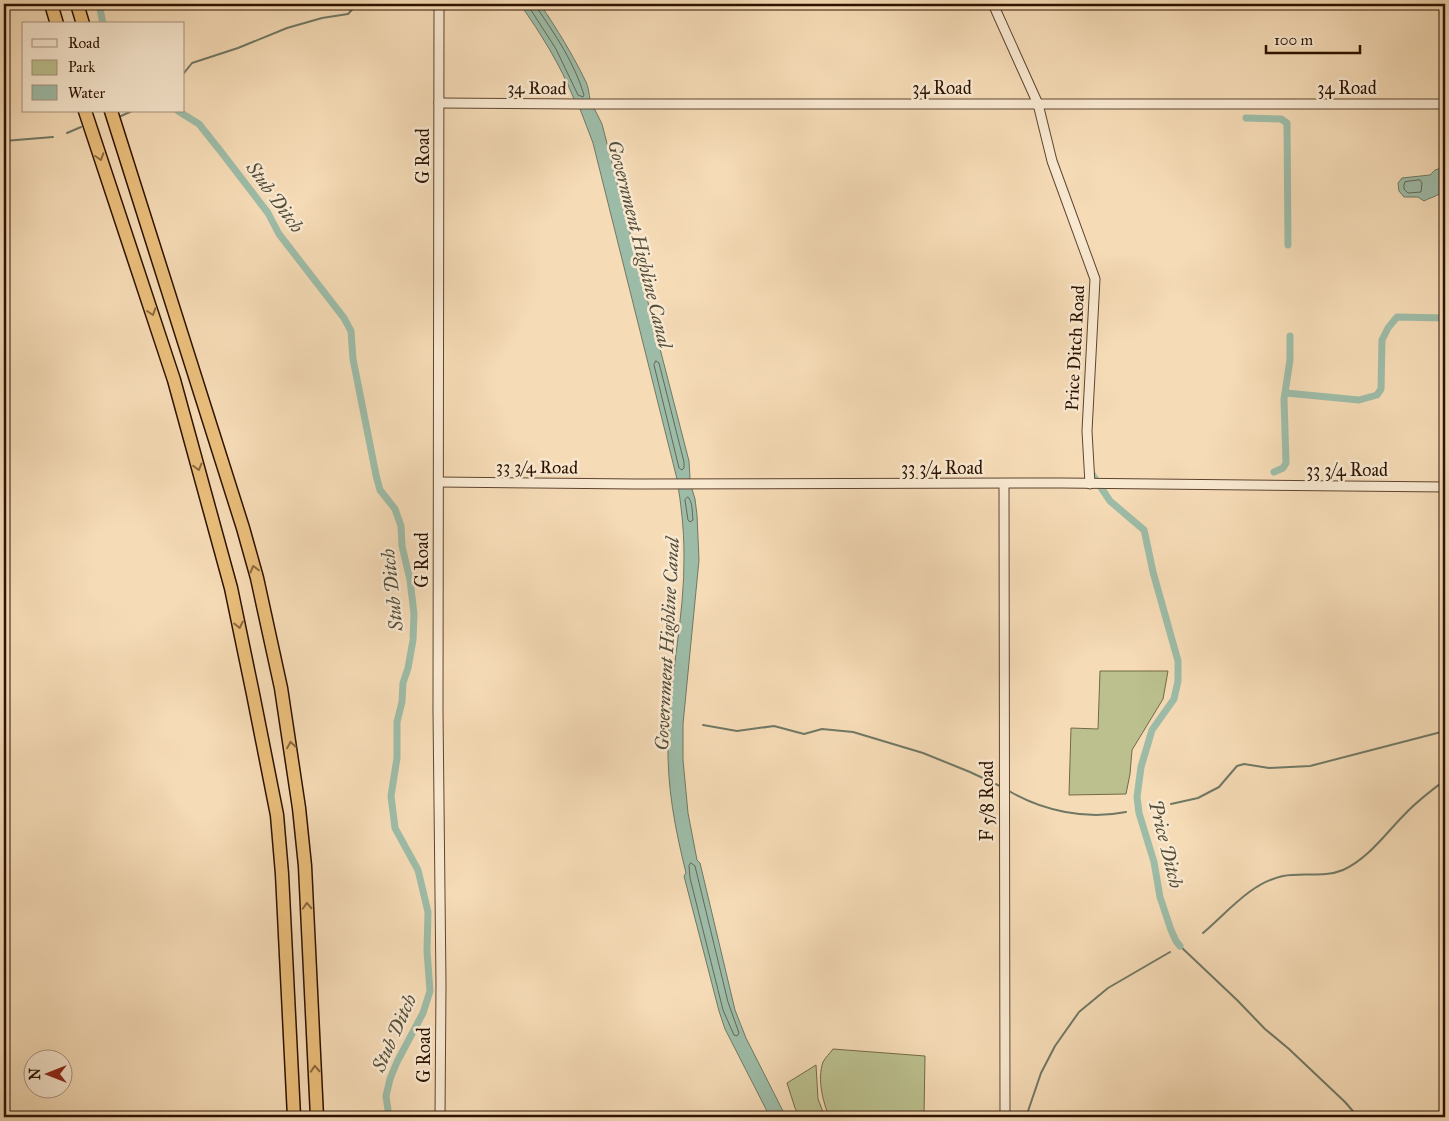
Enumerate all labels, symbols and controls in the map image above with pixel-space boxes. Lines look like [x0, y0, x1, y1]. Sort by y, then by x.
legend [22, 22, 185, 112]
scale bar [1266, 22, 1360, 54]
text: 100 m [1274, 31, 1314, 49]
text: Road [68, 34, 100, 52]
text: Park [68, 58, 95, 76]
street label: 34 Road [507, 76, 567, 100]
street label: 34 Road [912, 77, 972, 99]
street label: 34 Road [1317, 77, 1377, 99]
text: Water [68, 84, 105, 102]
street label: G Road [412, 128, 434, 184]
water label: Government Highline Canal [603, 138, 677, 352]
one-way arrow [94, 153, 104, 161]
water label: Stub Ditch [241, 156, 309, 237]
street label: Price Ditch Road [1061, 284, 1089, 412]
one-way arrow [146, 307, 156, 315]
street label: 33 3/4 Road [496, 455, 578, 479]
street label: 33 3/4 Road [901, 457, 983, 479]
street label: 33 3/4 Road [1306, 459, 1388, 481]
one-way arrow [192, 463, 203, 472]
street label: G Road [411, 532, 433, 588]
water label: Government Highline Canal [650, 535, 684, 751]
water label: Stub Ditch [376, 548, 408, 633]
one-way arrow [249, 564, 260, 573]
one-way arrow [233, 620, 243, 629]
one-way arrow [286, 740, 296, 749]
street label: F 5/8 Road [976, 761, 998, 841]
water label: Price Ditch [1144, 797, 1188, 891]
one-way arrow [302, 902, 313, 910]
water label: Stub Ditch [366, 991, 421, 1076]
street label: G Road [413, 1027, 435, 1083]
north arrow [22, 1048, 72, 1098]
one-way arrow [310, 1064, 320, 1072]
text: N [27, 1068, 44, 1080]

